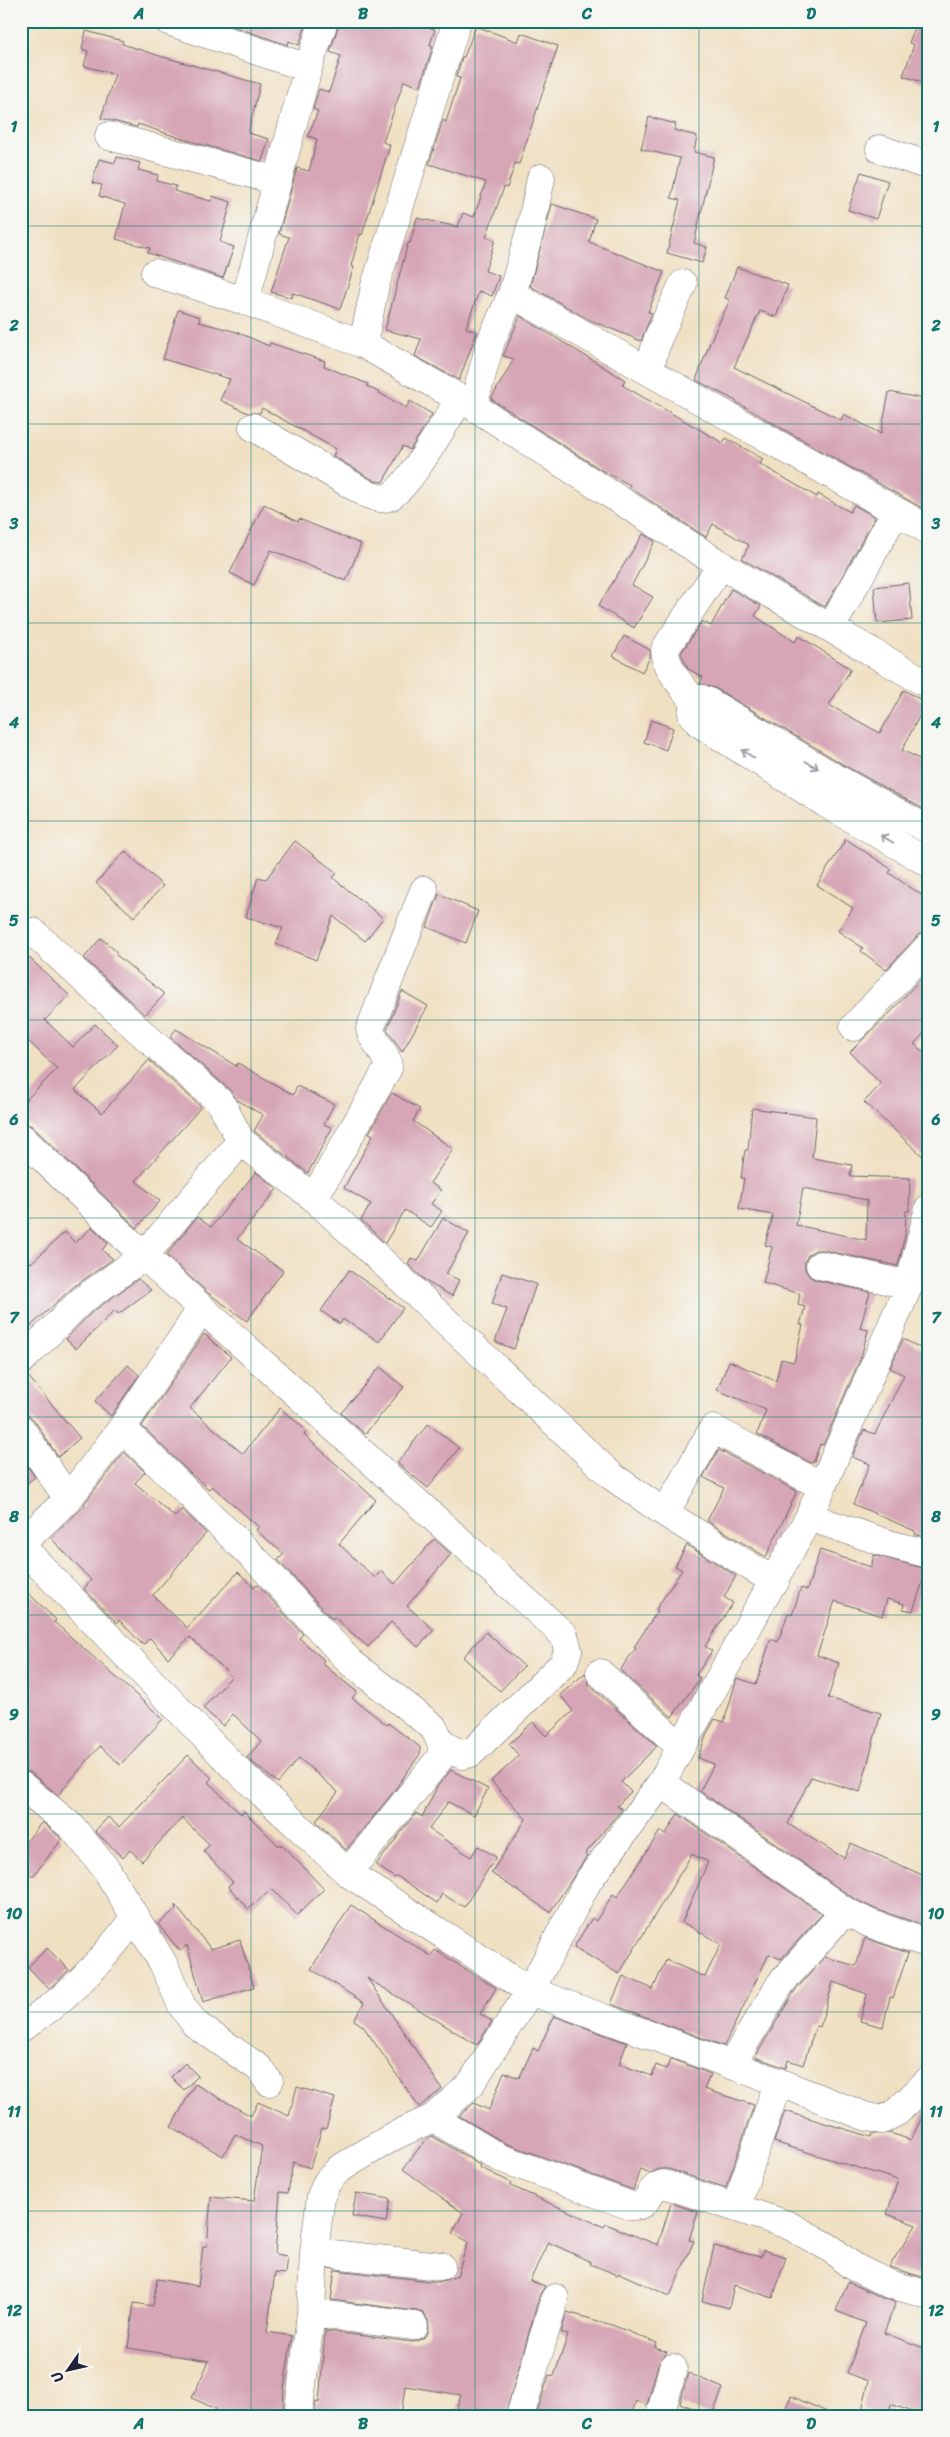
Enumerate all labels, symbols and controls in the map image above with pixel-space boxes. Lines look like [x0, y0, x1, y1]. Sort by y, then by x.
text: A [133, 0, 144, 28]
text: B [358, 0, 369, 28]
text: C [581, 0, 593, 28]
text: D [806, 0, 816, 28]
text: 1 [11, 112, 18, 141]
text: 1 [933, 112, 940, 141]
text: 2 [8, 311, 19, 340]
text: 2 [930, 311, 941, 340]
text: 3 [9, 509, 19, 538]
text: 3 [931, 509, 941, 538]
text: 4 [8, 708, 19, 737]
text: 4 [930, 708, 941, 737]
one-way arrow [742, 749, 756, 759]
one-way arrow [805, 760, 819, 770]
one-way arrow [880, 833, 894, 843]
text: 5 [9, 906, 19, 935]
text: 5 [931, 906, 941, 935]
text: 6 [8, 1105, 19, 1134]
text: 6 [930, 1105, 941, 1134]
text: 7 [9, 1303, 20, 1332]
text: 7 [931, 1303, 942, 1332]
text: 8 [8, 1502, 19, 1531]
text: 8 [930, 1502, 941, 1531]
text: 9 [9, 1700, 19, 1729]
text: 9 [931, 1700, 941, 1729]
text: 10 [6, 1899, 22, 1928]
text: 10 [928, 1899, 944, 1928]
text: 11 [7, 2097, 21, 2126]
text: 11 [929, 2097, 943, 2126]
text: 12 [6, 2296, 23, 2325]
text: 12 [928, 2296, 945, 2325]
north arrow [42, 2344, 92, 2394]
text: U [44, 2366, 71, 2388]
text: A [133, 2409, 144, 2437]
text: B [358, 2409, 369, 2437]
text: C [581, 2409, 593, 2437]
text: D [806, 2409, 816, 2437]

